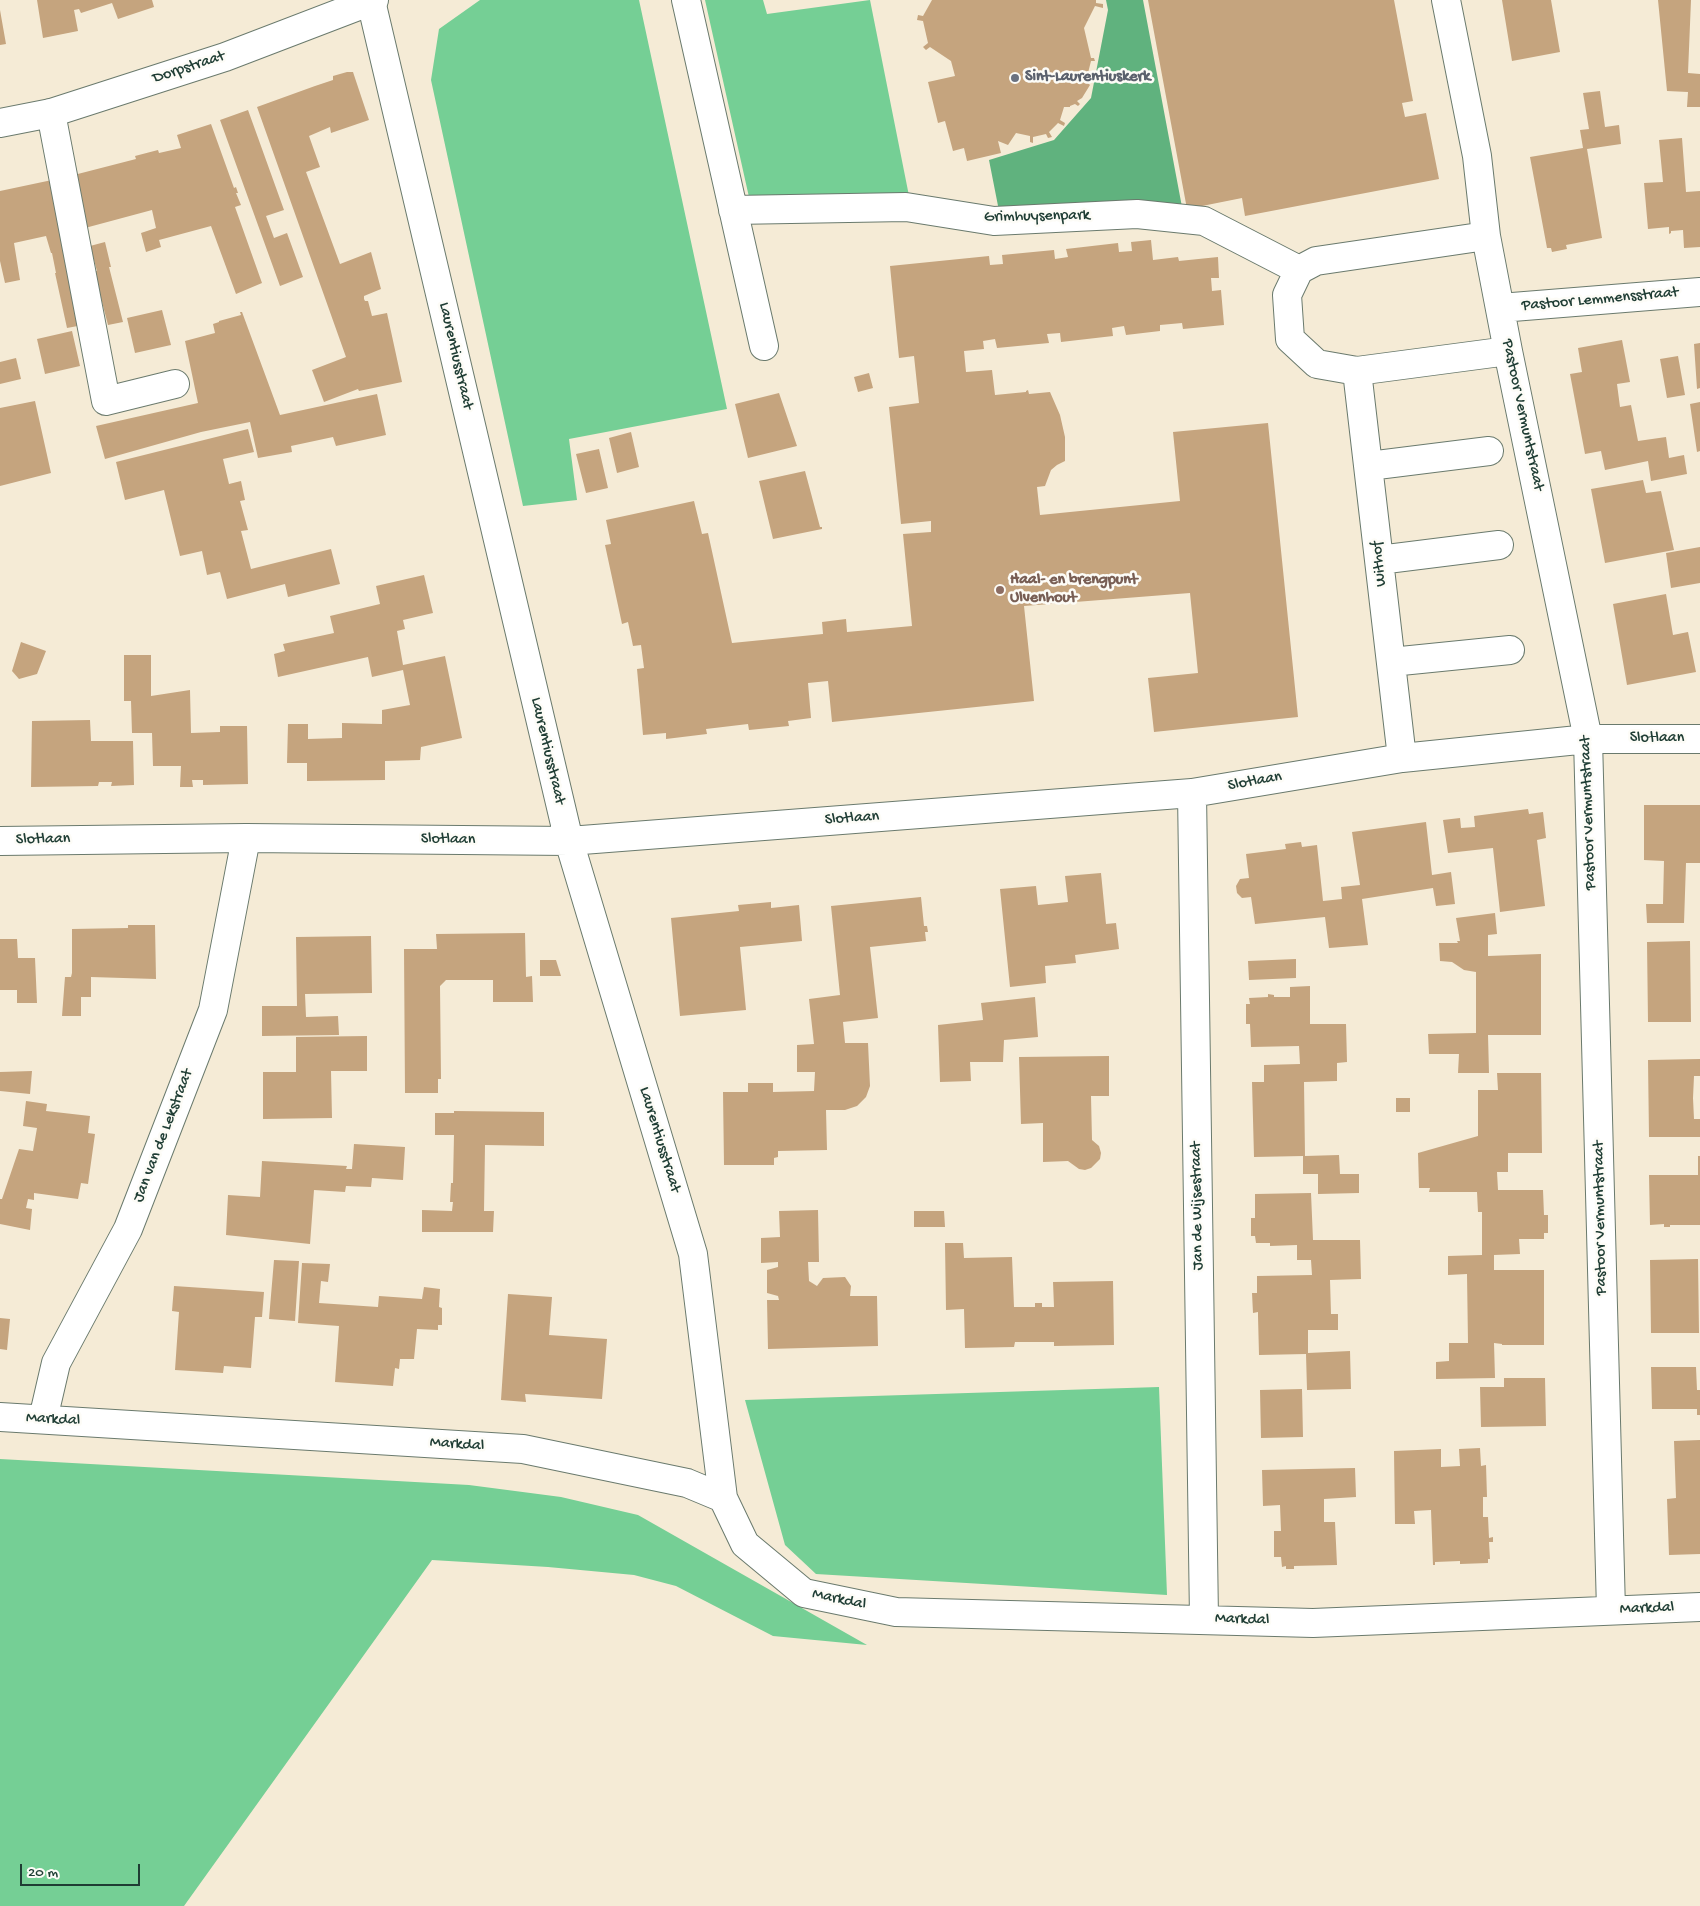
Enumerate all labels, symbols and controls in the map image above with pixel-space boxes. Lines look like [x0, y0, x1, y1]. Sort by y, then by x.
street label: Dorpstraat [151, 47, 227, 89]
place label: Sint-Laurentiuskerk [1025, 68, 1150, 88]
marker: Sint-Laurentiuskerk [1009, 72, 1021, 84]
street label: Grimhuysenpark [984, 206, 1090, 228]
street label: Pastoor Lemmensstraat [1521, 284, 1679, 316]
street label: Laurentiusstraat [433, 300, 477, 412]
street label: Pastoor Vermuntstraat [1497, 337, 1547, 493]
street label: Withof [1368, 540, 1392, 588]
place label: Haal- en brengpunt Ulvenhout [1010, 571, 1137, 609]
marker: Haal- en brengpunt Ulvenhout [994, 584, 1006, 596]
street label: Laurentiusstraat [525, 695, 569, 807]
street label: Slotlaan [1630, 729, 1684, 749]
street label: Pastoor Vermuntstraat [1577, 736, 1601, 890]
street label: Slotlaan [1226, 768, 1284, 796]
street label: Slotlaan [824, 808, 880, 830]
street label: Slotlaan [16, 830, 70, 850]
street label: Slotlaan [421, 830, 475, 850]
street label: Jan van de Lekstraat [130, 1067, 198, 1205]
street label: Laurentiusstraat [634, 1085, 684, 1195]
street label: Pastoor Vermuntstraat [1590, 1141, 1612, 1295]
street label: Jan de Wijsestraat [1187, 1142, 1209, 1270]
street label: Markdal [25, 1409, 81, 1431]
street label: Markdal [429, 1434, 485, 1456]
street label: Markdal [810, 1585, 868, 1615]
street label: Markdal [1619, 1598, 1675, 1620]
street label: Markdal [1214, 1609, 1270, 1631]
scale bar [22, 1854, 142, 1886]
text: 20 m [28, 1864, 58, 1882]

